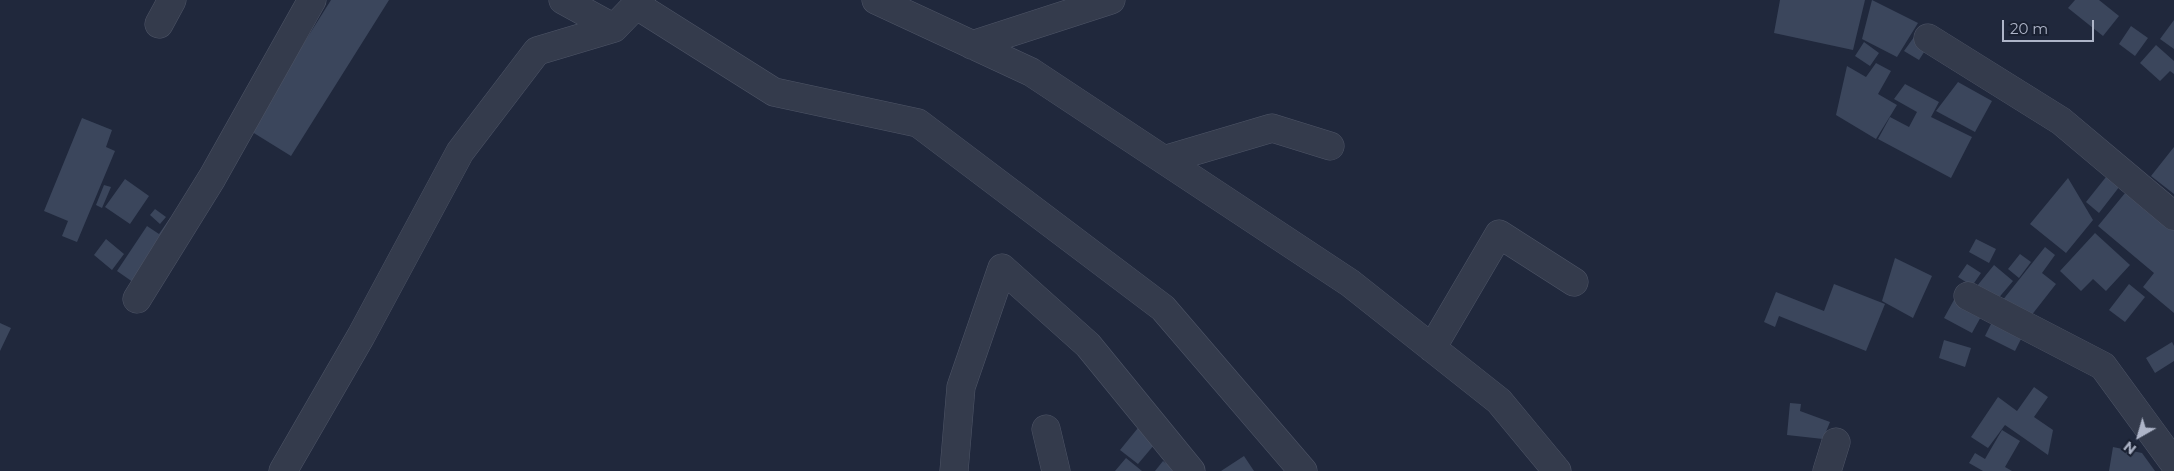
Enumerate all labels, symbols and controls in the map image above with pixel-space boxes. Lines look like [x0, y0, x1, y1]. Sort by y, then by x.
scale bar [2004, 10, 2096, 42]
text: 20 m [2010, 19, 2048, 38]
north arrow [2114, 411, 2164, 461]
text: N [2120, 437, 2140, 458]

